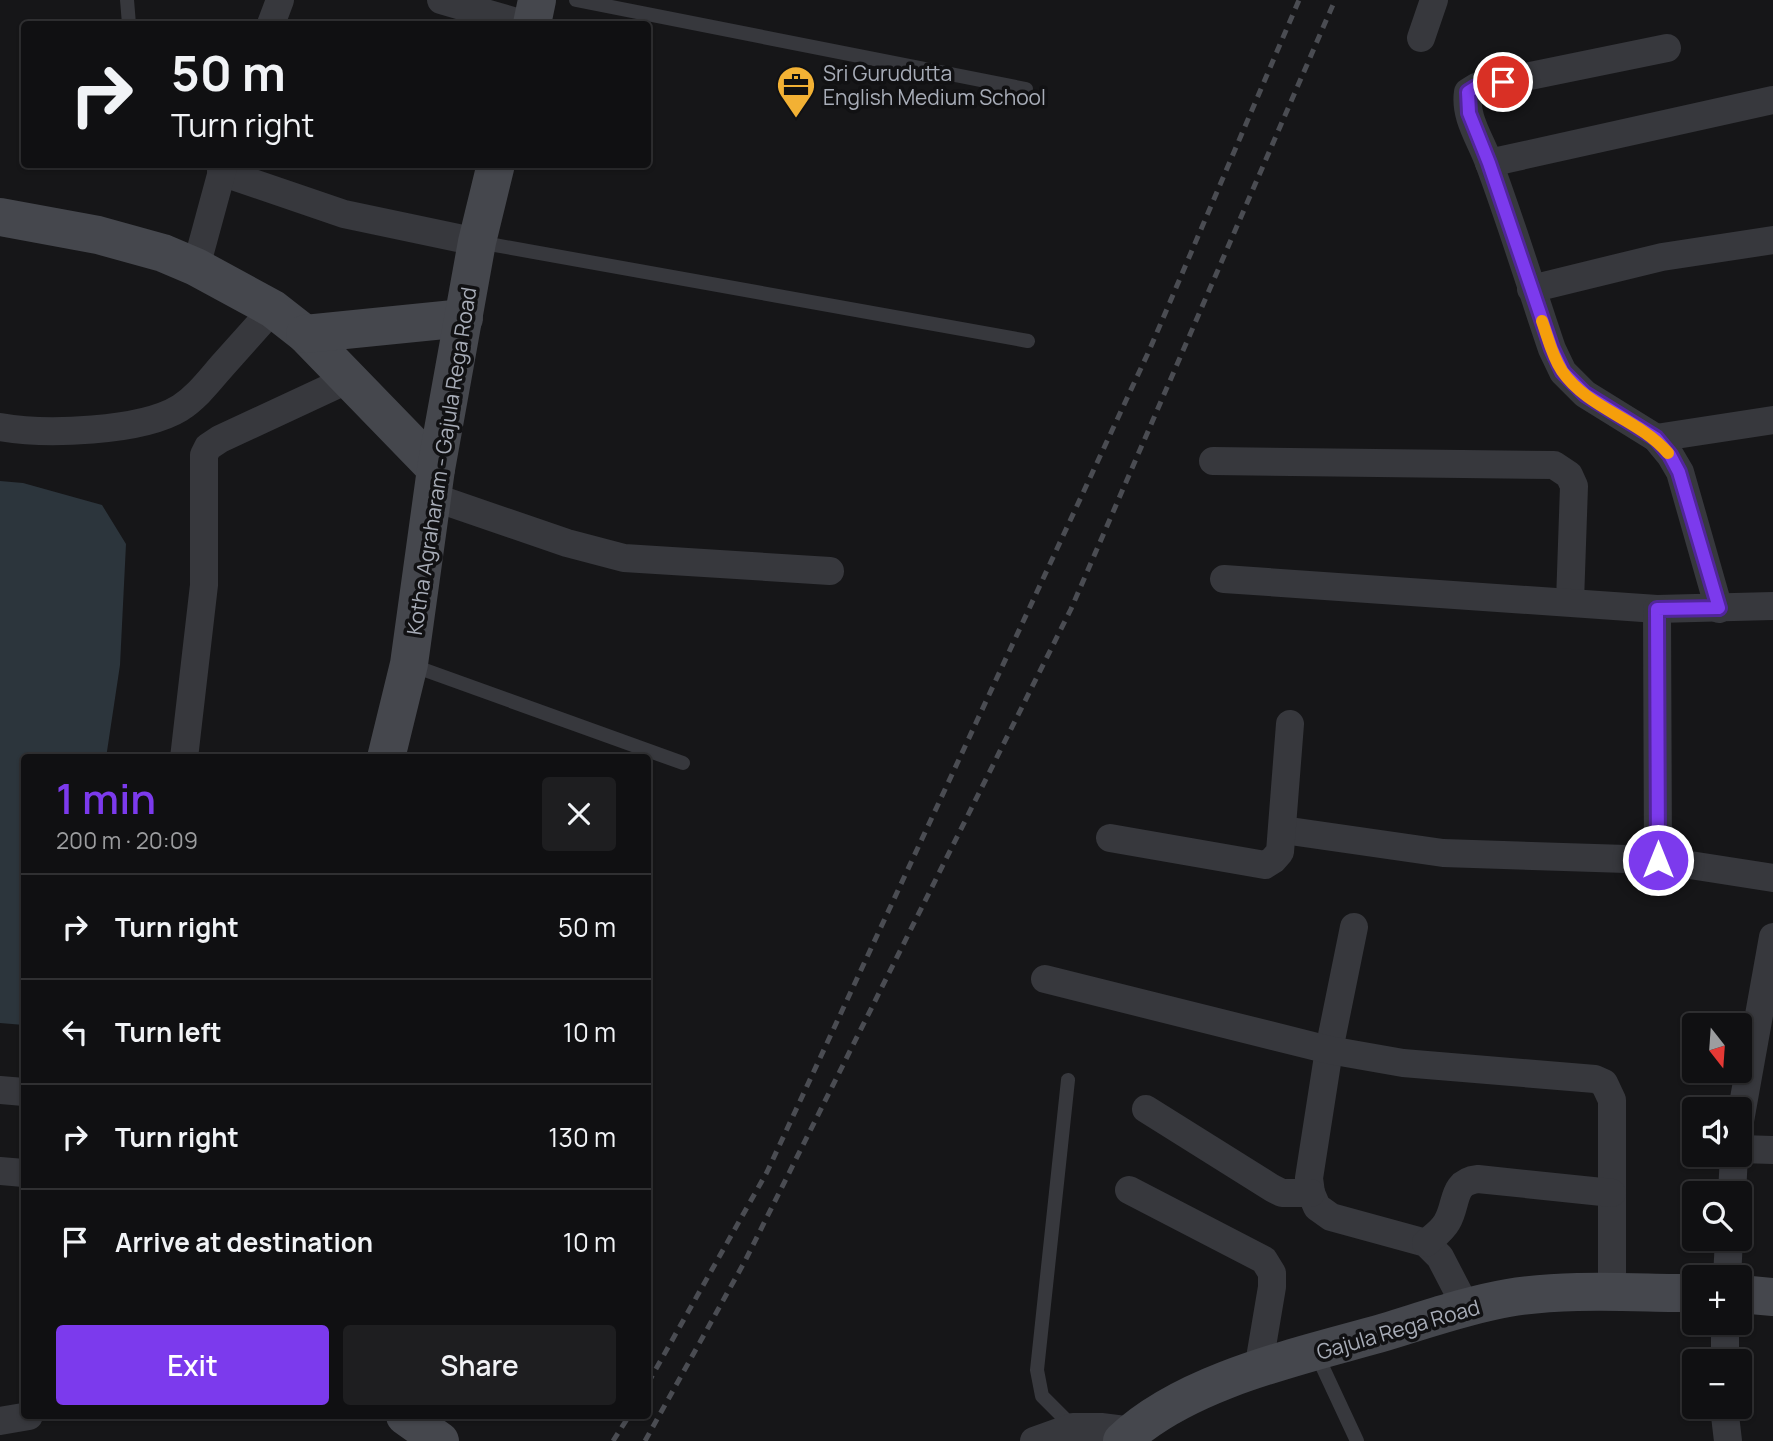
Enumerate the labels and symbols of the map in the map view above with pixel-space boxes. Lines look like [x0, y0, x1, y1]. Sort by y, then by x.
pin [1473, 52, 1533, 112]
place label: Sri Gurudutta English Medium School [823, 59, 1046, 111]
office icon: Sri Gurudutta English Medium School [775, 64, 817, 119]
street label: Kotha Agraharam - Gajula Rega Road [400, 285, 482, 637]
position arrow [1621, 823, 1695, 897]
north arrow [1682, 1013, 1752, 1083]
street label: Gajula Rega Road [1313, 1292, 1483, 1366]

